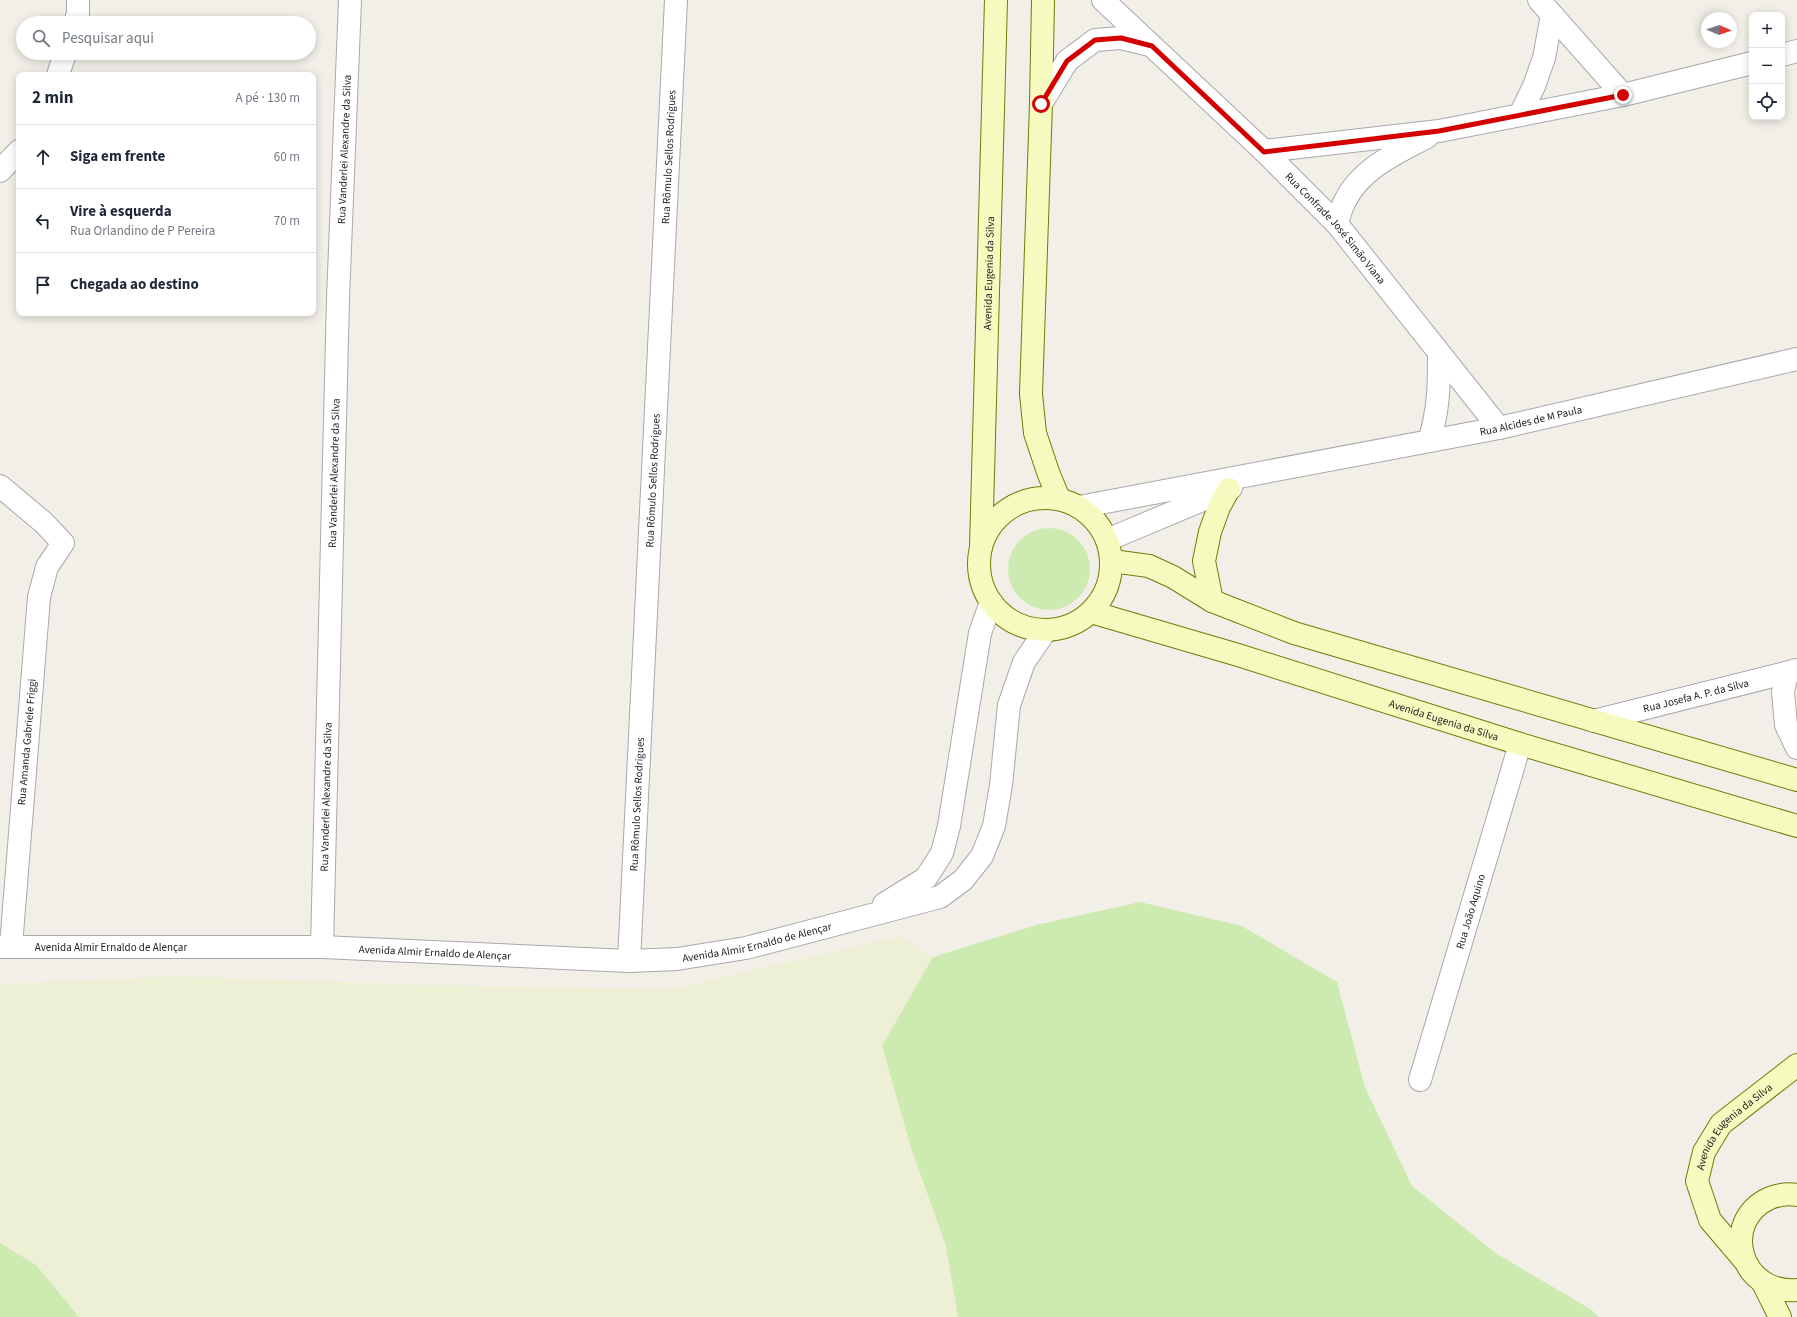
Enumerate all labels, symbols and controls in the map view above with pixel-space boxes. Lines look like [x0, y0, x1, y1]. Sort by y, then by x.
north arrow [1701, 12, 1737, 48]
map controls [1749, 12, 1785, 120]
button: + [1749, 12, 1785, 48]
search box [16, 16, 316, 60]
icon: search [30, 27, 52, 49]
text: Pesquisar aqui [62, 28, 154, 49]
button: − [1749, 48, 1785, 84]
street label: Rua Vanderlei Alexandre da Silva [333, 74, 354, 224]
button: locate [1749, 84, 1785, 120]
text: 2 min [32, 86, 73, 110]
route end [1614, 86, 1632, 104]
text: A pé · 130 m [235, 89, 300, 107]
street label: Rua Rômulo Sellos Rodrigues [658, 89, 679, 224]
route start [1032, 95, 1050, 113]
icon: ahead [32, 146, 54, 168]
text: Siga em frente [70, 146, 165, 167]
text: 60 m [274, 148, 300, 166]
street label: Rua Confrade José Simão Viana [1282, 169, 1389, 287]
text: Vire à esquerda [70, 201, 172, 222]
icon: left [32, 210, 54, 232]
text: 70 m [274, 212, 300, 230]
street label: Avenida Eugenia da Silva [979, 216, 998, 330]
text: Rua Orlandino de P Pereira [70, 222, 215, 240]
icon: arrive [32, 274, 54, 296]
text: Chegada ao destino [70, 274, 199, 295]
street label: Rua Vanderlei Alexandre da Silva [324, 398, 343, 548]
street label: Rua Alcides de M Paula [1478, 402, 1583, 439]
street label: Rua Rômulo Sellos Rodrigues [642, 413, 663, 548]
street label: Rua Josefa A. P. da Silva [1641, 675, 1750, 716]
street label: Rua Amanda Gabriele Friggi [14, 678, 40, 806]
street label: Avenida Eugenia da Silva [1387, 696, 1500, 744]
street label: Rua Vanderlei Alexandre da Silva [316, 722, 335, 872]
street label: Rua Rômulo Sellos Rodrigues [626, 736, 647, 872]
street label: Rua João Aquino [1452, 872, 1488, 951]
street label: Avenida Almir Ernaldo de Alençar [681, 918, 833, 966]
street label: Avenida Almir Ernaldo de Alençar [35, 940, 187, 955]
street label: Avenida Almir Ernaldo de Alençar [358, 941, 512, 963]
street label: Avenida Eugenia da Silva [1692, 1080, 1775, 1172]

